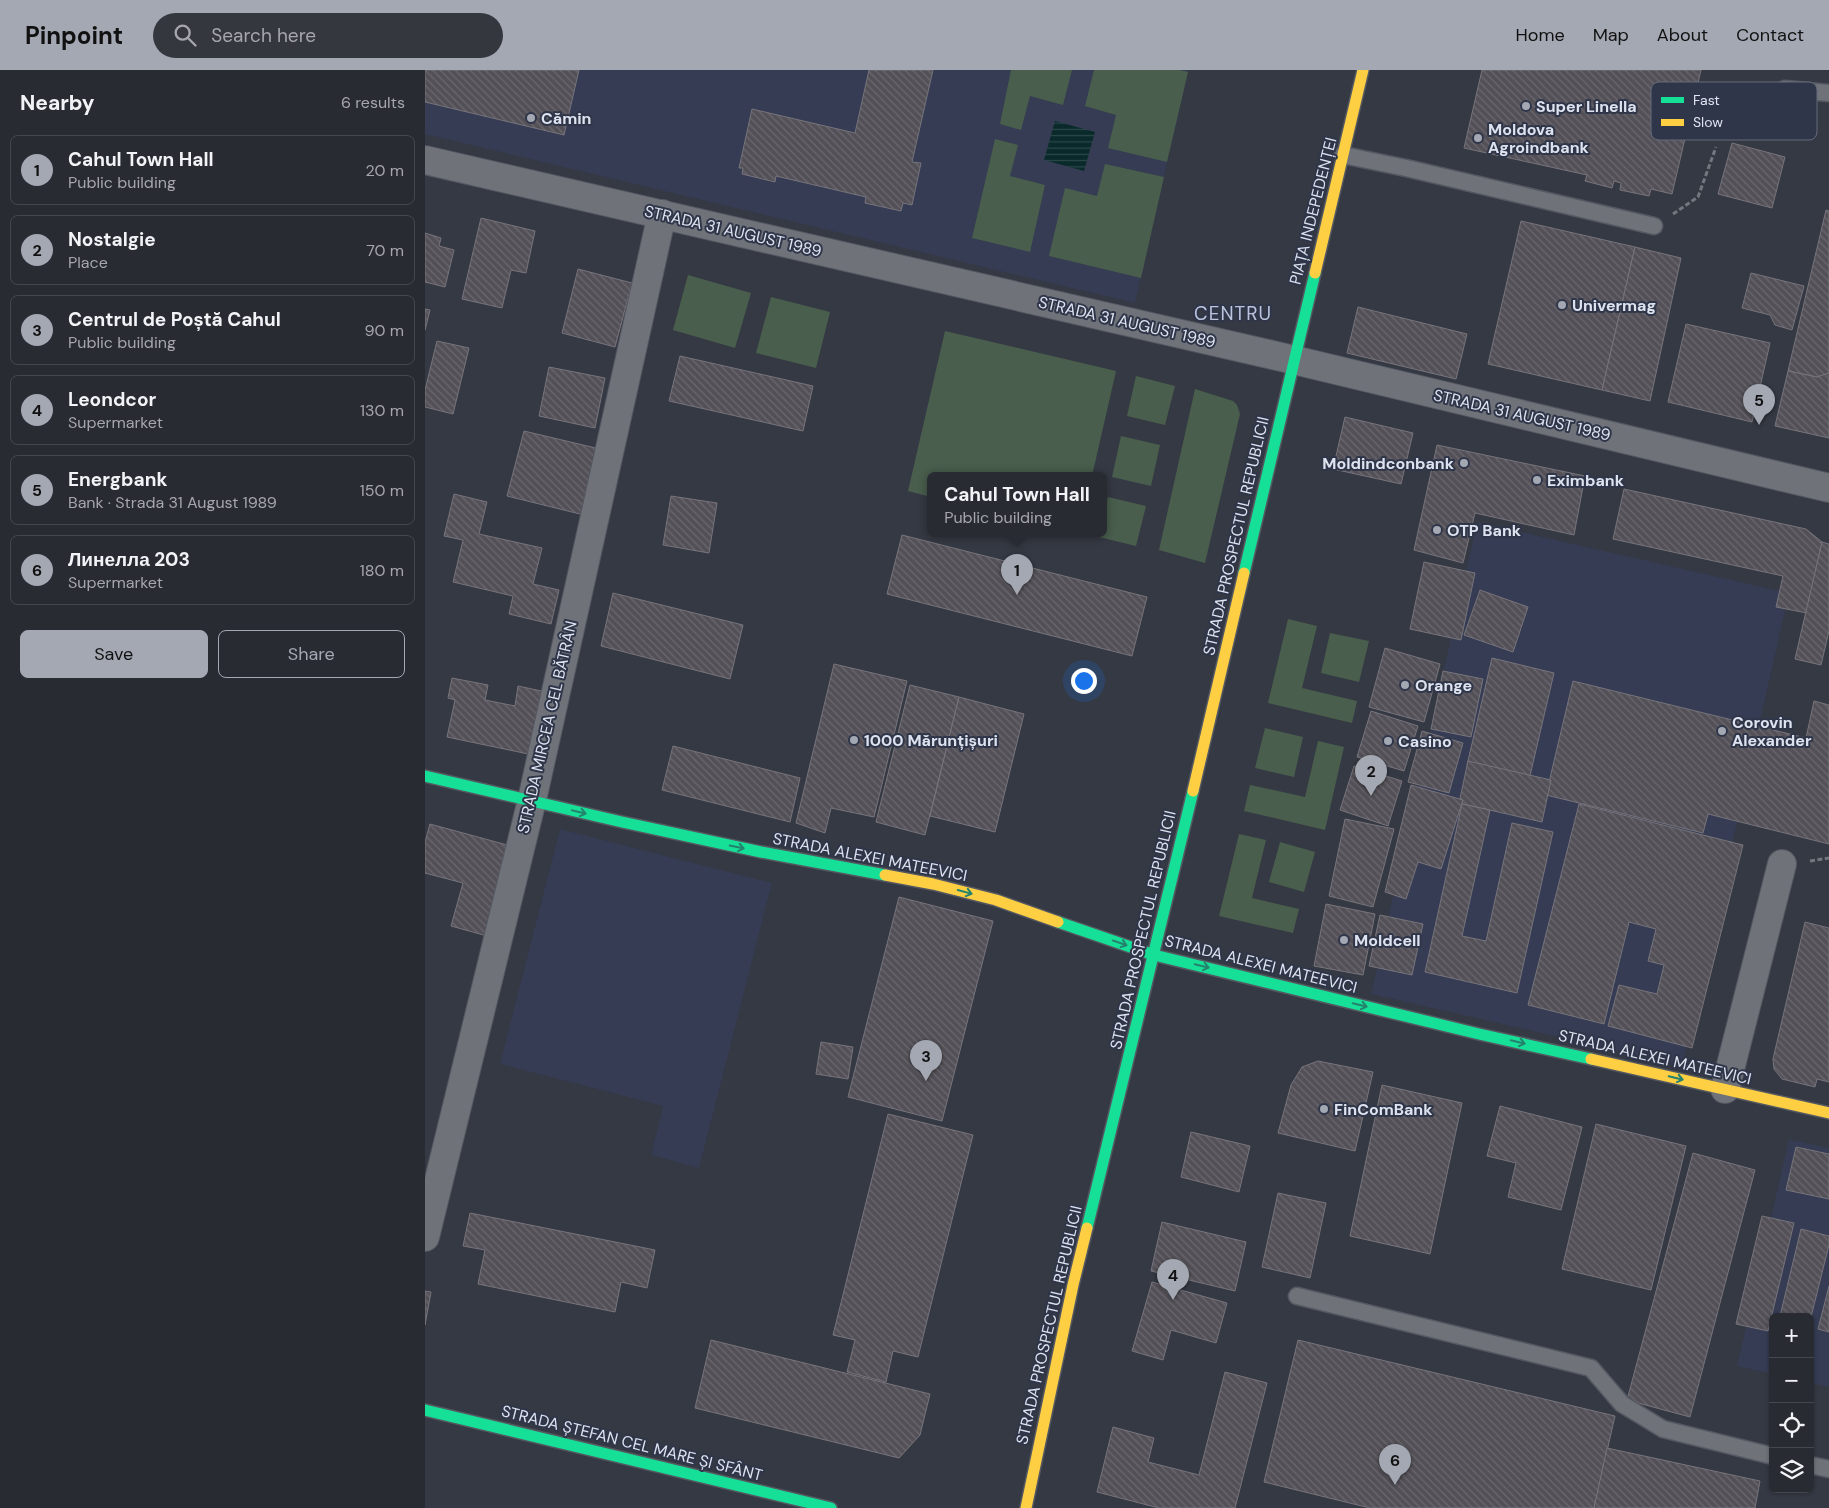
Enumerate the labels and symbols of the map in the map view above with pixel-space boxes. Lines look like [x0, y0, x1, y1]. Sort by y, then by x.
legend [1651, 82, 1817, 140]
text: Fast [1693, 91, 1720, 109]
place label: Super Linella [1536, 96, 1637, 117]
marker: Super Linella [1520, 100, 1532, 112]
place label: Cămin [541, 108, 592, 129]
marker: Cămin [525, 112, 537, 124]
text: Slow [1693, 113, 1723, 131]
place label: Moldova Agroindbank [1488, 119, 1590, 158]
marker: Moldova Agroindbank [1472, 132, 1484, 144]
street label: PIAȚA INDEPEDENȚEI [1285, 135, 1341, 287]
street label: STRADA 31 AUGUST 1989 [642, 200, 824, 262]
street label: STRADA 31 AUGUST 1989 [1036, 291, 1218, 353]
place label: Univermag [1572, 295, 1656, 316]
marker: Univermag [1556, 299, 1568, 311]
district label: CENTRU [1194, 301, 1272, 326]
street label: STRADA 31 AUGUST 1989 [1431, 384, 1613, 446]
pin: 5 [1743, 384, 1775, 425]
street label: STRADA PROSPECTUL REPUBLICII [1198, 415, 1274, 657]
place label: Moldindconbank [1322, 453, 1455, 474]
marker: Moldindconbank [1458, 457, 1470, 469]
place label: Eximbank [1547, 470, 1625, 491]
marker: Eximbank [1531, 474, 1543, 486]
place label: OTP Bank [1447, 520, 1522, 541]
marker: OTP Bank [1431, 524, 1443, 536]
pin: 1 [1001, 554, 1033, 595]
street label: STRADA MIRCEA CEL BĂTRÂN [512, 619, 582, 835]
your location [1071, 668, 1097, 694]
place label: Orange [1415, 675, 1472, 696]
marker: Orange [1399, 679, 1411, 691]
place label: Corovin Alexander [1732, 712, 1812, 751]
marker: Corovin Alexander [1716, 725, 1728, 737]
place label: 1000 Mărunțișuri [864, 730, 998, 751]
place label: Casino [1398, 731, 1452, 752]
marker: 1000 Mărunțișuri [848, 734, 860, 746]
marker: Casino [1382, 735, 1394, 747]
pin: 2 [1355, 755, 1387, 796]
one-way arrow [570, 807, 586, 817]
street label: STRADA PROSPECTUL REPUBLICII [1105, 809, 1181, 1051]
street label: STRADA ALEXEI MATEEVICI [771, 828, 969, 886]
one-way arrow [729, 843, 745, 852]
one-way arrow [957, 888, 973, 898]
street label: STRADA ALEXEI MATEEVICI [1163, 930, 1359, 998]
place label: Moldcell [1354, 930, 1421, 951]
marker: Moldcell [1338, 934, 1350, 946]
one-way arrow [1111, 939, 1127, 948]
one-way arrow [1193, 962, 1209, 971]
one-way arrow [1351, 1001, 1367, 1010]
street label: STRADA ALEXEI MATEEVICI [1556, 1025, 1754, 1089]
one-way arrow [1509, 1038, 1525, 1047]
pin: 3 [910, 1040, 942, 1081]
one-way arrow [1668, 1074, 1684, 1083]
place label: FinComBank [1334, 1099, 1433, 1120]
marker: FinComBank [1318, 1103, 1330, 1115]
street label: STRADA PROSPECTUL REPUBLICII [1011, 1204, 1087, 1446]
pin: 4 [1157, 1259, 1189, 1300]
street label: STRADA ȘTEFAN CEL MARE ȘI SFÂNT [499, 1400, 765, 1486]
pin: 6 [1379, 1444, 1411, 1485]

